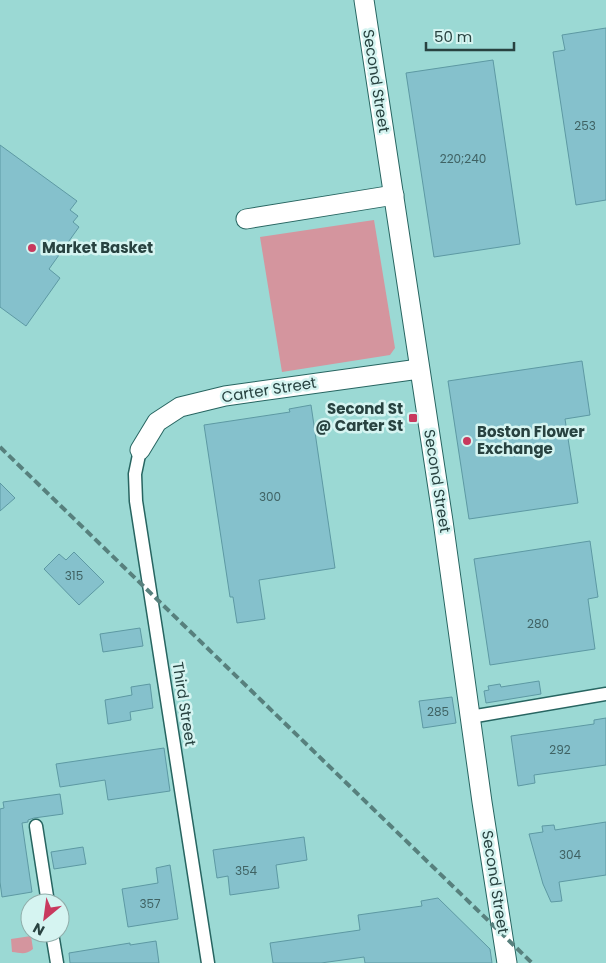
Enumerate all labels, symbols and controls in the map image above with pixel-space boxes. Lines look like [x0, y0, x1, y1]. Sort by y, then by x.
scale bar [426, 20, 514, 52]
text: 50 m [434, 26, 472, 47]
street label: Second Street [358, 28, 395, 134]
house number: 253 [574, 117, 596, 134]
house number: 220;240 [440, 150, 486, 167]
place label: Market Basket [42, 237, 153, 258]
marker: Market Basket [26, 242, 38, 254]
street label: Carter Street [220, 372, 318, 407]
place label: Second St @ Carter St [315, 398, 403, 436]
marker: Second St @ Carter St [407, 412, 419, 424]
place label: Boston Flower Exchange [477, 421, 585, 459]
street label: Second Street [419, 428, 456, 534]
marker: Boston Flower Exchange [461, 435, 473, 447]
house number: 300 [259, 488, 281, 505]
house number: 315 [65, 567, 83, 584]
house number: 280 [527, 615, 549, 632]
street label: Third Street [167, 660, 202, 748]
house number: 285 [427, 703, 449, 720]
house number: 292 [549, 741, 571, 758]
street label: Second Street [477, 829, 514, 935]
house number: 304 [559, 846, 582, 863]
house number: 354 [235, 862, 258, 879]
north arrow [20, 893, 70, 943]
house number: 357 [139, 895, 161, 912]
text: N [29, 918, 48, 941]

